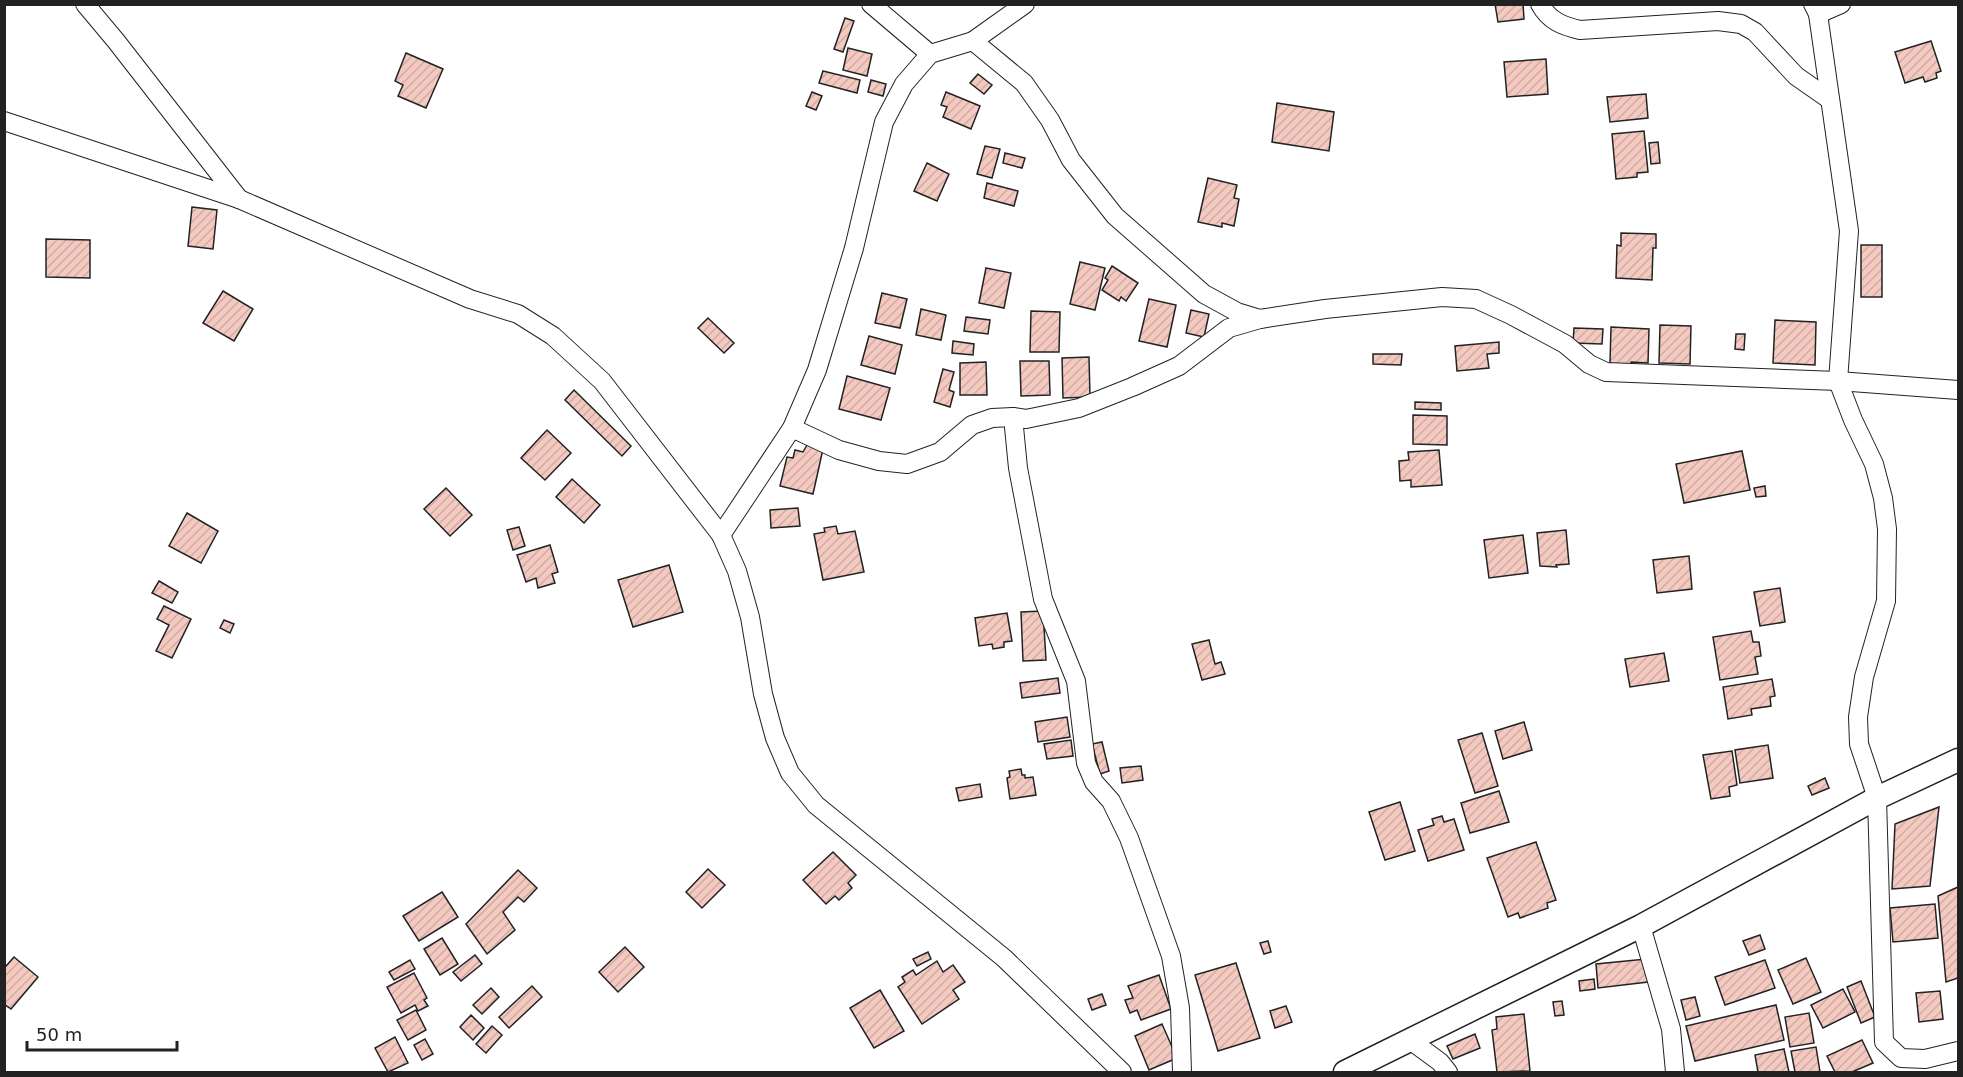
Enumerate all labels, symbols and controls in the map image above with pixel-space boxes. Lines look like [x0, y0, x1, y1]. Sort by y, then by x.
scale bar [27, 1014, 177, 1052]
text: 50 m [36, 1024, 82, 1045]

